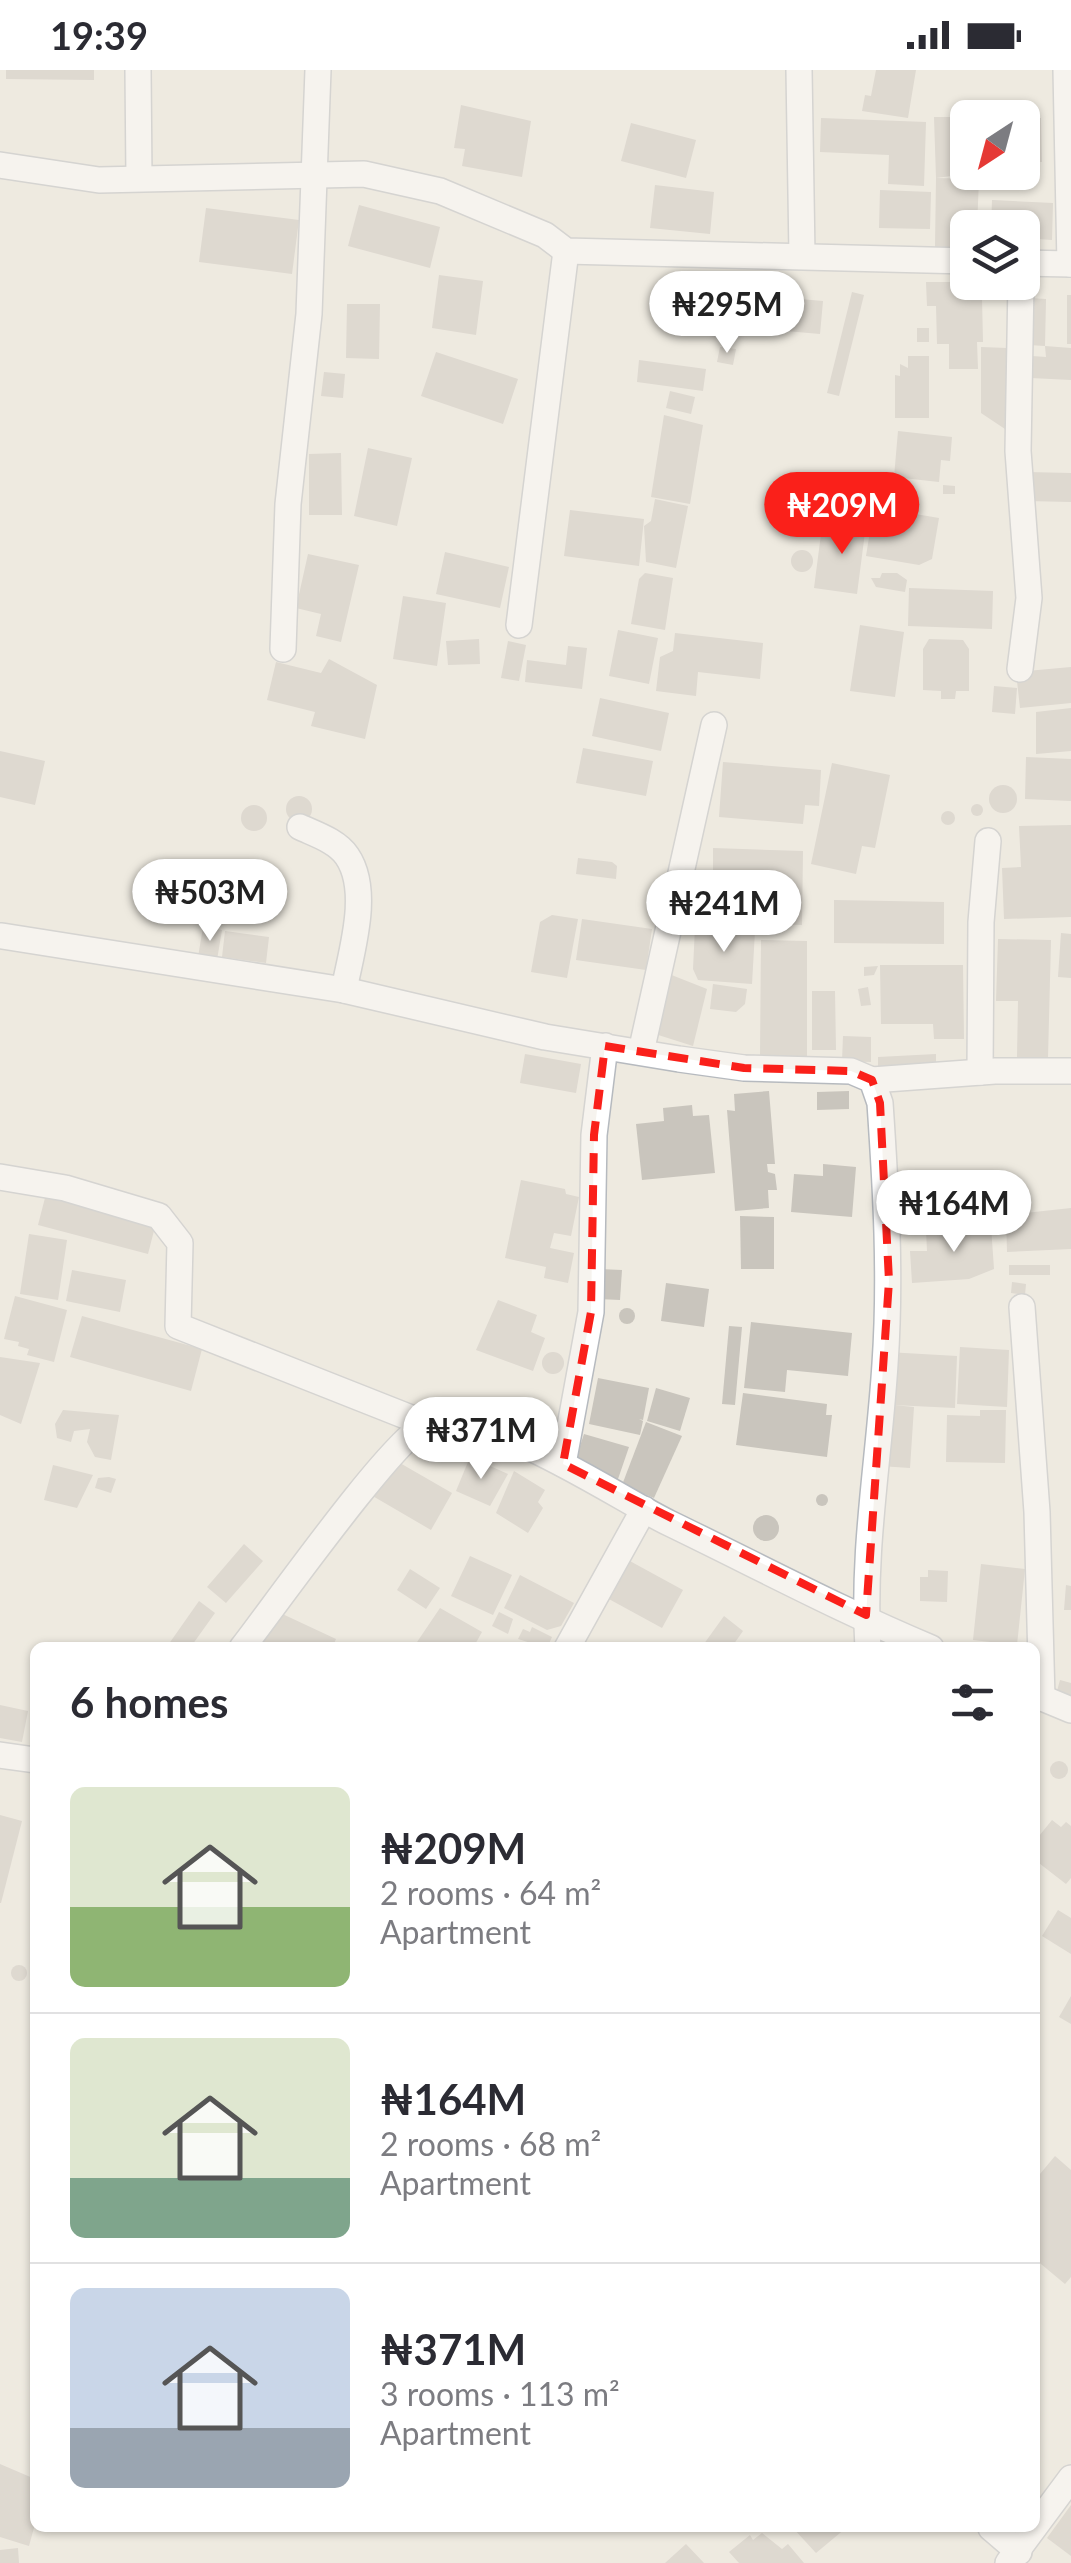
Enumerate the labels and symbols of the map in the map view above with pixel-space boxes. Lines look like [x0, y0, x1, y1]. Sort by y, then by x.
north arrow [950, 100, 1040, 190]
pin: ₦295M [657, 271, 797, 356]
pin: ₦209M [772, 472, 912, 557]
pin: ₦503M [140, 859, 280, 944]
pin: ₦241M [654, 870, 794, 955]
pin: ₦164M [884, 1170, 1024, 1255]
pin: ₦371M [411, 1397, 551, 1482]

